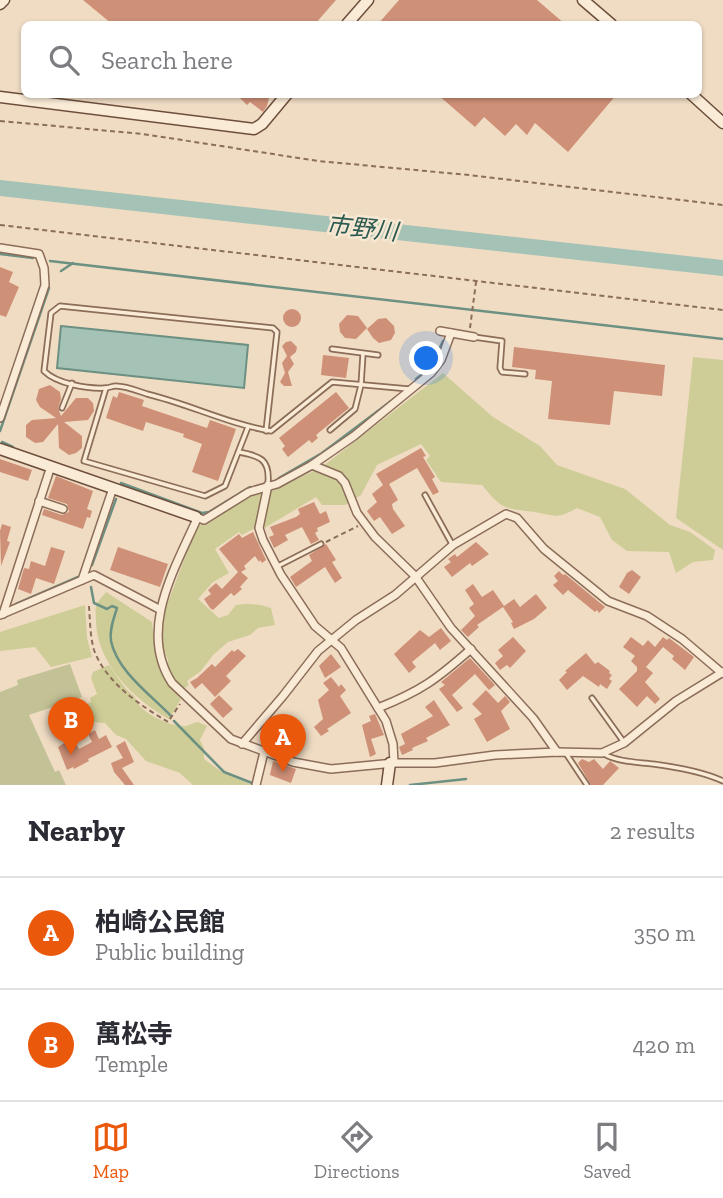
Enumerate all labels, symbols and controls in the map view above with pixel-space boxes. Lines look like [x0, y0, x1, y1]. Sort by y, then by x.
search box [21, 21, 702, 98]
icon: search [45, 41, 83, 79]
text: Search here [101, 44, 233, 76]
water label: 市野川 [325, 210, 402, 246]
your location [409, 341, 443, 375]
pin: B [48, 697, 94, 755]
pin: A [260, 714, 306, 772]
text: Nearby [28, 813, 125, 849]
text: 2 results [610, 817, 695, 845]
text: 柏崎公民館 [95, 906, 225, 938]
text: A [43, 919, 59, 947]
text: 350 m [634, 919, 695, 947]
text: Public building [95, 938, 244, 966]
text: 萬松寺 [95, 1018, 173, 1050]
text: B [44, 1031, 58, 1059]
text: 420 m [632, 1031, 695, 1059]
text: Temple [95, 1050, 168, 1078]
tab: Map [92, 1118, 130, 1183]
tab: Directions [314, 1118, 400, 1183]
tab: Saved [583, 1118, 631, 1183]

